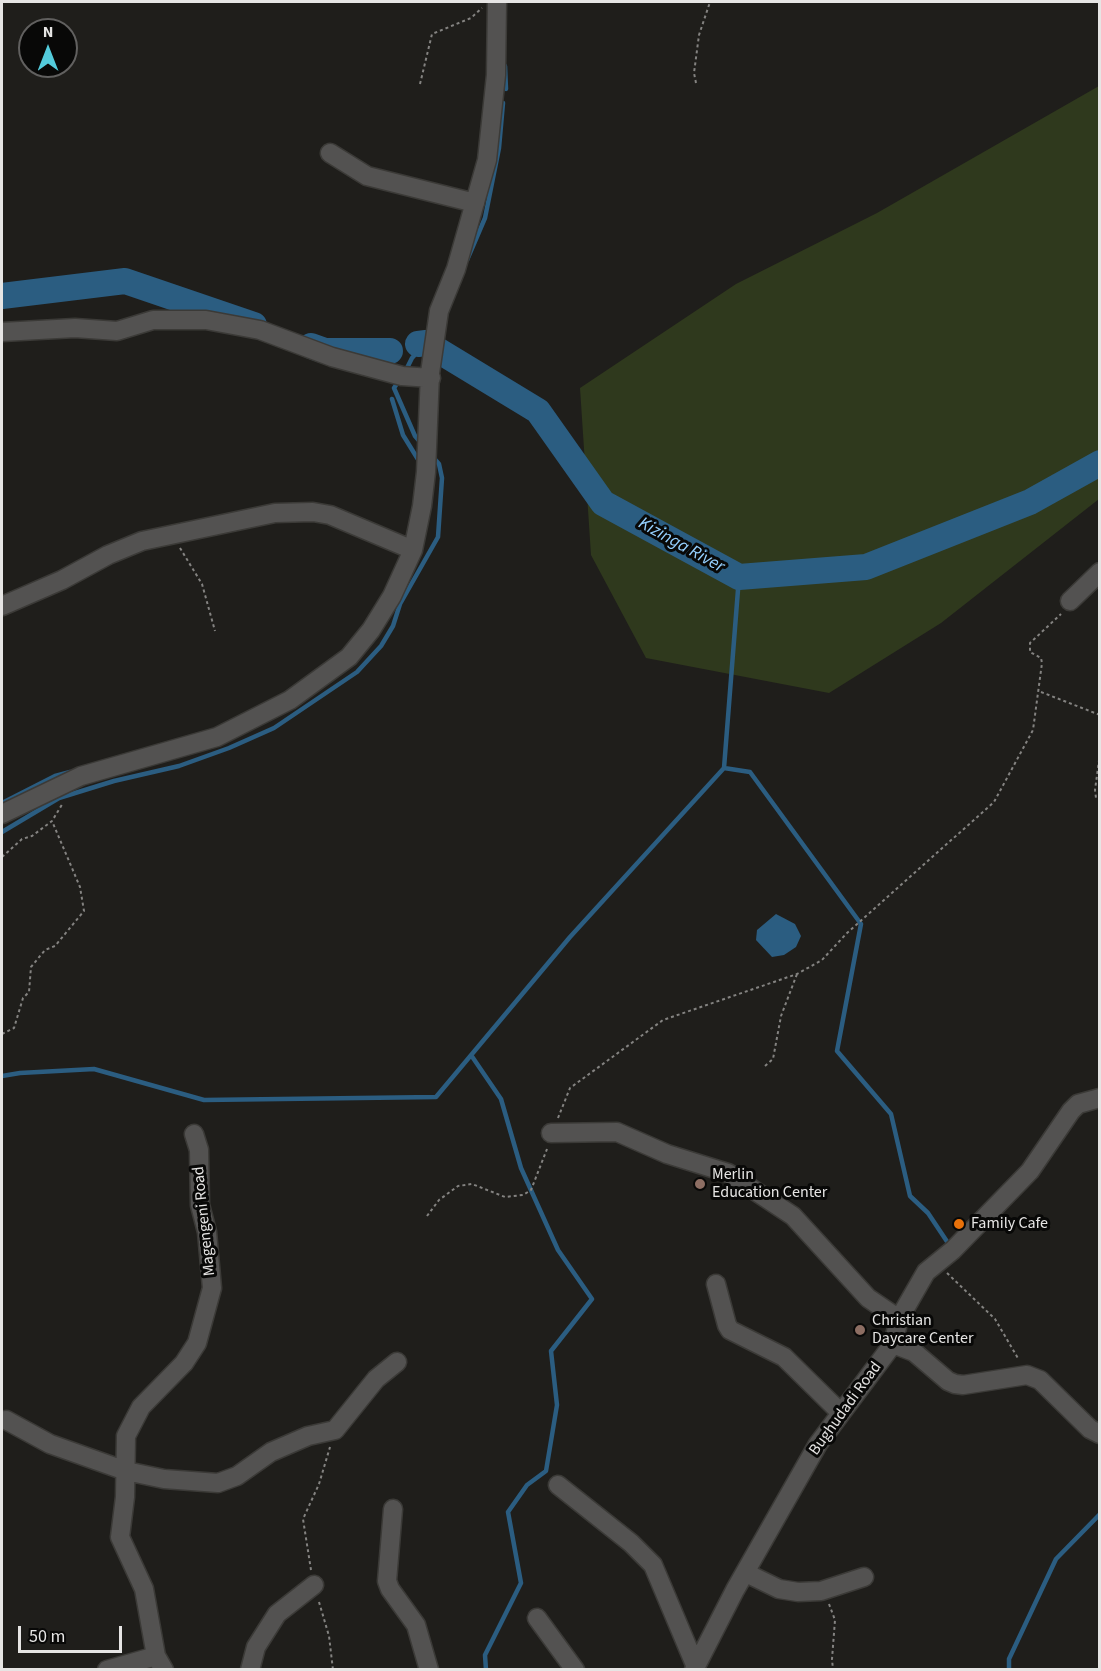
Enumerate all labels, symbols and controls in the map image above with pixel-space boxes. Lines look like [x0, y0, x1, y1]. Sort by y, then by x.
north arrow [18, 18, 78, 78]
text: N [43, 21, 53, 43]
water label: Kizinga River [634, 513, 728, 579]
street label: Magengeni Road [190, 1165, 220, 1277]
place label: Merlin Education Center [712, 1165, 827, 1203]
marker: Merlin Education Center [693, 1177, 707, 1191]
place label: Family Cafe [971, 1214, 1048, 1234]
marker: Family Cafe [952, 1217, 966, 1231]
place label: Christian Daycare Center [872, 1311, 974, 1349]
marker: Christian Daycare Center [853, 1323, 867, 1337]
street label: Bughudadi Road [806, 1359, 886, 1459]
scale bar [21, 1614, 124, 1652]
text: 50 m [29, 1624, 65, 1649]

